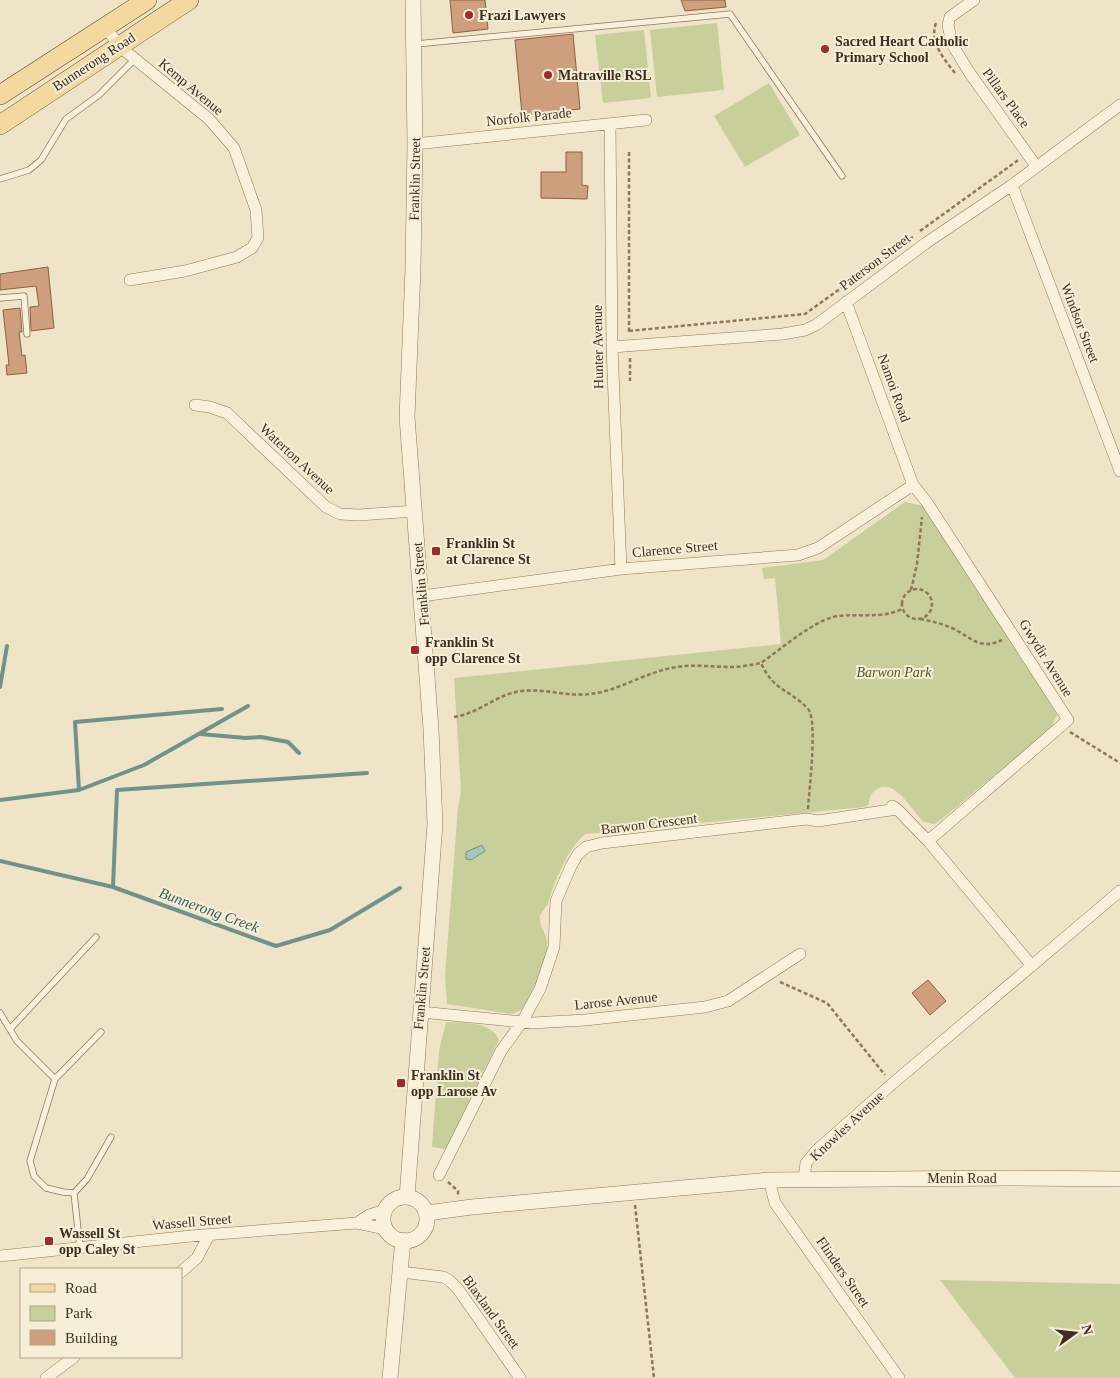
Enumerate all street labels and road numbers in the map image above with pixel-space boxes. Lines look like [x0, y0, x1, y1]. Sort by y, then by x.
street label: Bunnerong Road [50, 30, 138, 94]
street label: Kemp Avenue [156, 56, 226, 118]
street label: Pillars Place [979, 65, 1033, 131]
street label: Norfolk Parade [485, 105, 573, 129]
street label: Franklin Street [407, 137, 423, 221]
street label: Paterson Street [837, 231, 913, 293]
street label: Windsor Street [1058, 281, 1102, 365]
street label: Hunter Avenue [590, 305, 606, 389]
street label: Namoi Road [875, 352, 913, 424]
street label: Waterton Avenue [257, 421, 337, 497]
street label: Clarence Street [632, 538, 719, 560]
street label: Franklin Street [410, 542, 432, 626]
street label: Gwydir Avenue [1016, 617, 1076, 699]
street label: Barwon Crescent [600, 811, 698, 837]
street label: Franklin Street [411, 946, 433, 1030]
street label: Larose Avenue [574, 989, 658, 1013]
street label: Knowles Avenue [807, 1088, 887, 1164]
street label: Menin Road [927, 1171, 997, 1186]
street label: Wassell Street [152, 1211, 232, 1233]
street label: Flinders Street [813, 1234, 873, 1310]
street label: Blaxland Street [459, 1273, 523, 1352]

